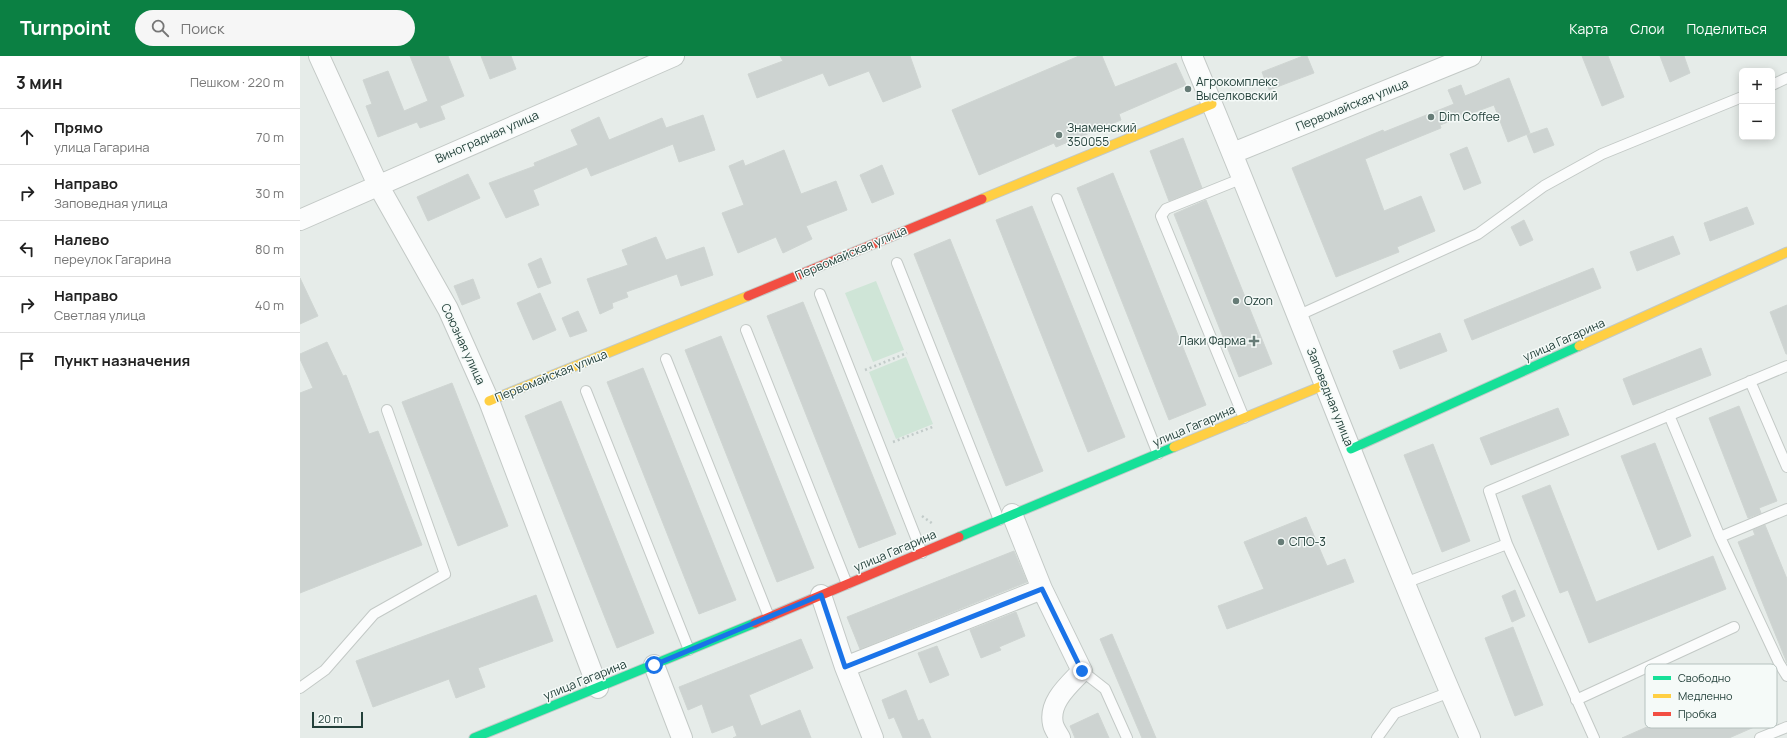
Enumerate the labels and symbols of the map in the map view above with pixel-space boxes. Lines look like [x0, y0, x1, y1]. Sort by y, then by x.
place label: Агрокомплекс Выселковский [1196, 73, 1278, 104]
street label: Первомайская улица [1293, 74, 1411, 135]
marker: Агрокомплекс Выселковский [1183, 84, 1193, 94]
street label: Виноградная улица [432, 106, 541, 167]
place label: Dim Coffee [1439, 108, 1500, 125]
marker: Dim Coffee [1426, 112, 1436, 122]
place label: Знаменский 350055 [1067, 119, 1137, 150]
marker: Знаменский 350055 [1054, 130, 1064, 140]
street label: Первомайская улица [792, 221, 909, 284]
place label: Ozon [1244, 292, 1273, 309]
marker: Ozon [1231, 296, 1241, 306]
street label: Союзная улица [437, 300, 490, 387]
street label: улица Гагарина [1520, 314, 1608, 365]
place label: Лаки Фарма [1178, 332, 1246, 349]
marker: Лаки Фарма [1249, 336, 1259, 346]
street label: Первомайская улица [492, 345, 610, 406]
street label: Заповедная улица [1303, 345, 1358, 449]
street label: улица Гагарина [1150, 400, 1238, 451]
street label: улица Гагарина [851, 525, 939, 576]
place label: СПО-3 [1289, 533, 1326, 550]
marker: СПО-3 [1276, 537, 1286, 547]
street label: улица Гагарина [541, 655, 629, 704]
route start [645, 656, 663, 674]
route end [1073, 662, 1091, 680]
legend [1645, 664, 1777, 728]
text: Свободно [1678, 670, 1731, 685]
text: Медленно [1678, 688, 1733, 703]
text: Пробка [1678, 706, 1717, 721]
scale bar [312, 710, 363, 729]

